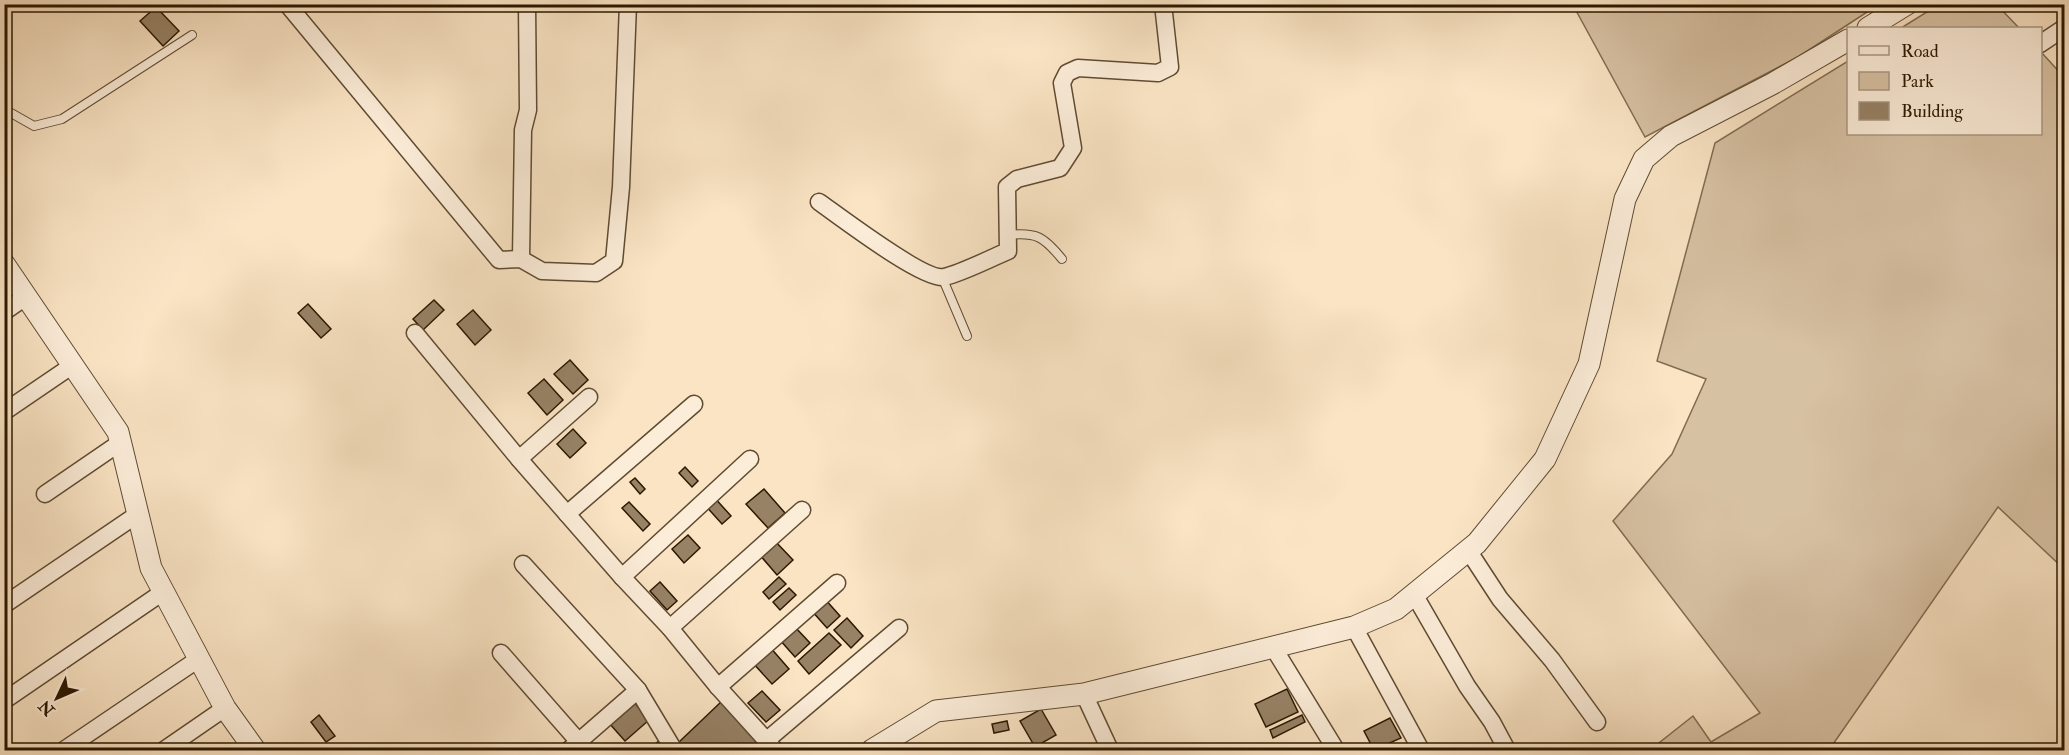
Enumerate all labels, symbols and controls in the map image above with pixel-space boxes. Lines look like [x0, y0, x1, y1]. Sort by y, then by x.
legend [1847, 27, 2042, 135]
text: Road [1901, 40, 1939, 63]
text: Park [1901, 70, 1934, 93]
text: Building [1901, 100, 1964, 123]
north arrow [27, 668, 87, 728]
text: N [34, 695, 60, 721]

